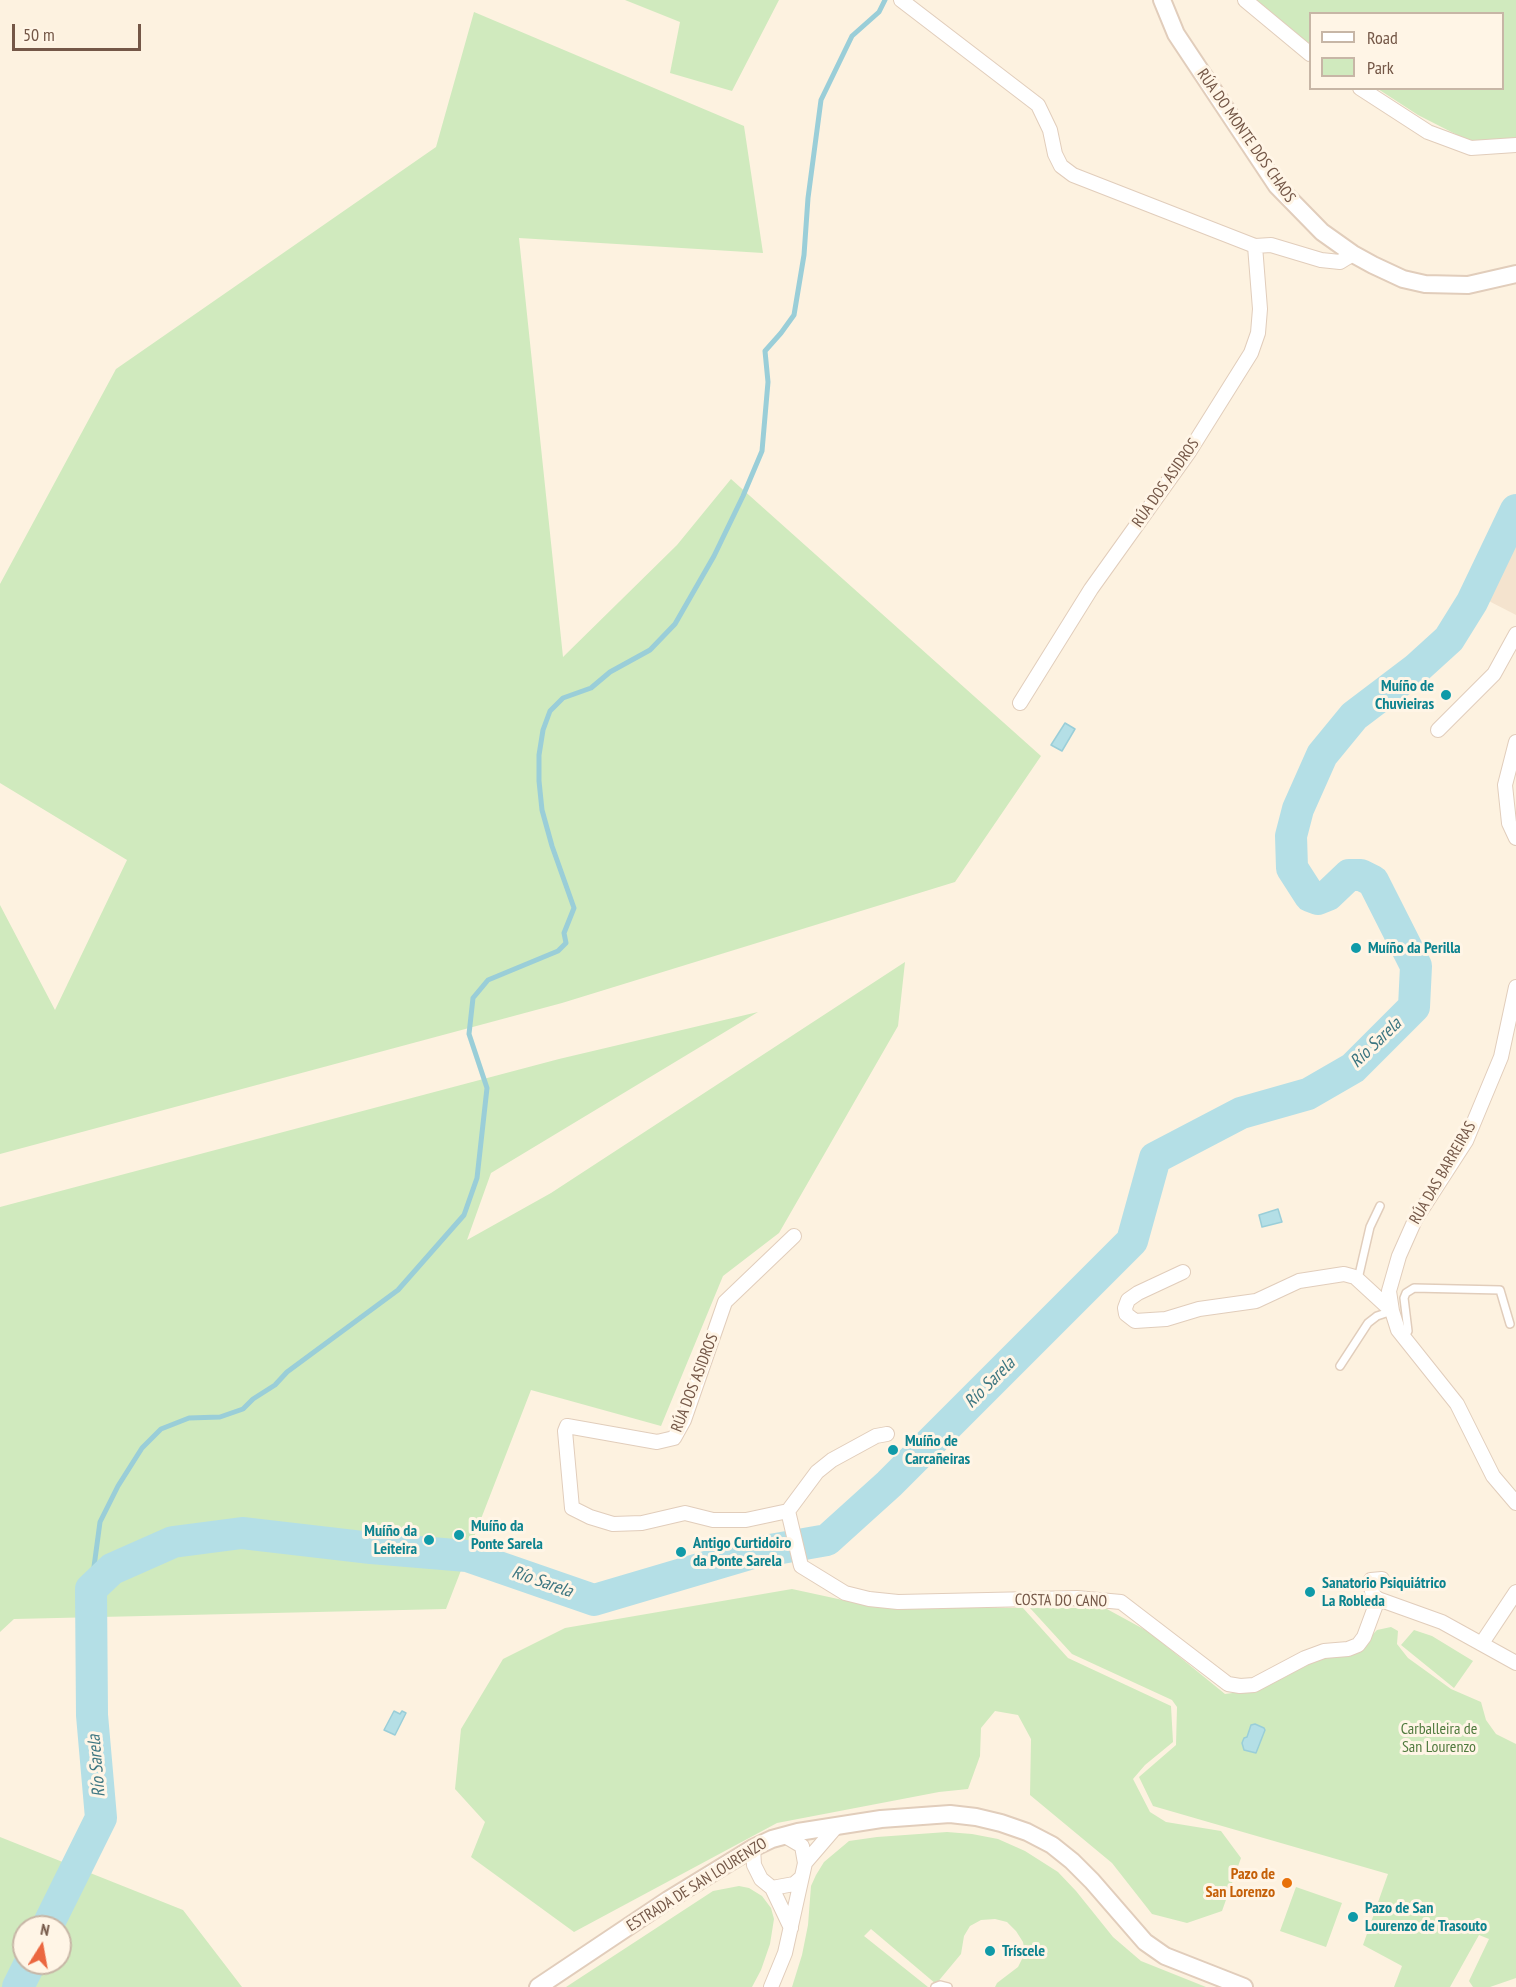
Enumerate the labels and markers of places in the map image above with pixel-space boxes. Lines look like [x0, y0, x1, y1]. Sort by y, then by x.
place label: Muíño de Chuvieiras [1375, 676, 1434, 714]
marker: Muíño de Chuvieiras [1439, 688, 1453, 702]
place label: Muíño da Perilla [1368, 938, 1461, 958]
marker: Muíño da Perilla [1349, 941, 1363, 955]
place label: Muíño de Carcañeiras [905, 1431, 970, 1469]
marker: Muíño de Carcañeiras [886, 1443, 900, 1457]
place label: Muíño da Ponte Sarela [471, 1516, 543, 1554]
place label: Muíño da Leiteira [364, 1521, 417, 1559]
marker: Muíño da Ponte Sarela [452, 1528, 466, 1542]
marker: Muíño da Leiteira [422, 1533, 436, 1547]
place label: Antigo Curtidoiro da Ponte Sarela [693, 1533, 791, 1571]
marker: Antigo Curtidoiro da Ponte Sarela [674, 1545, 688, 1559]
place label: Sanatorio Psiquiátrico La Robleda [1322, 1573, 1446, 1611]
marker: Sanatorio Psiquiátrico La Robleda [1303, 1585, 1317, 1599]
place label: Pazo de San Lorenzo [1206, 1864, 1275, 1902]
marker: Pazo de San Lorenzo [1280, 1876, 1294, 1890]
place label: Pazo de San Lourenzo de Trasouto [1365, 1898, 1487, 1936]
marker: Pazo de San Lourenzo de Trasouto [1346, 1910, 1360, 1924]
place label: Tríscele [1002, 1941, 1045, 1961]
marker: Tríscele [983, 1944, 997, 1958]

